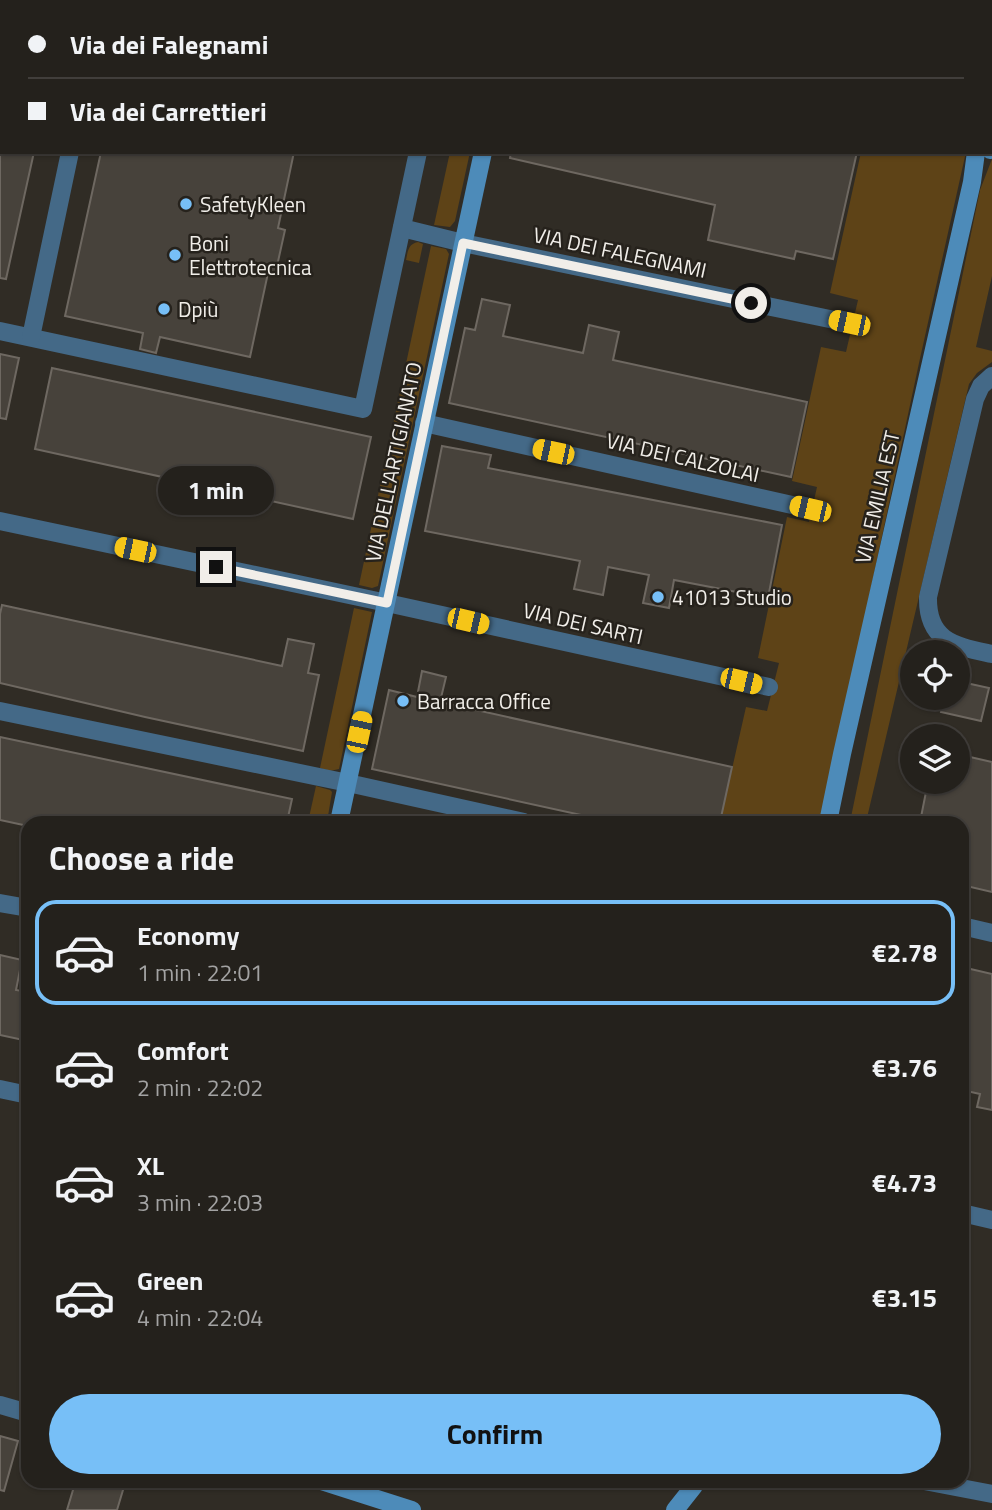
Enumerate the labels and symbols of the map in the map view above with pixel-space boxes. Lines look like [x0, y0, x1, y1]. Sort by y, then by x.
place label: SafetyKleen [200, 188, 306, 220]
marker: SafetyKleen [178, 196, 194, 212]
street label: VIA DEI FALEGNAMI [530, 218, 710, 286]
place label: Boni Elettrotecnica [189, 227, 312, 283]
marker: Boni Elettrotecnica [167, 247, 183, 263]
route start [735, 287, 767, 319]
place label: Dpiù [178, 293, 218, 325]
marker: Dpiù [156, 301, 172, 317]
car [827, 308, 872, 338]
street label: VIA DELL'ARTIGIANATO [356, 359, 430, 565]
street label: VIA DEI CALZOLAI [603, 424, 763, 490]
street label: VIA EMILIA EST [846, 427, 908, 567]
car [531, 437, 576, 467]
callout: 1 min [158, 466, 274, 514]
car [788, 494, 833, 524]
car [113, 535, 158, 565]
route end [200, 551, 232, 583]
place label: 41013 Studio [672, 581, 792, 613]
marker: 41013 Studio [650, 589, 666, 605]
street label: VIA DEI SARTI [520, 594, 646, 652]
car [446, 606, 491, 636]
car [719, 666, 764, 696]
place label: Barracca Office [417, 685, 551, 717]
marker: Barracca Office [395, 693, 411, 709]
car [345, 709, 374, 755]

